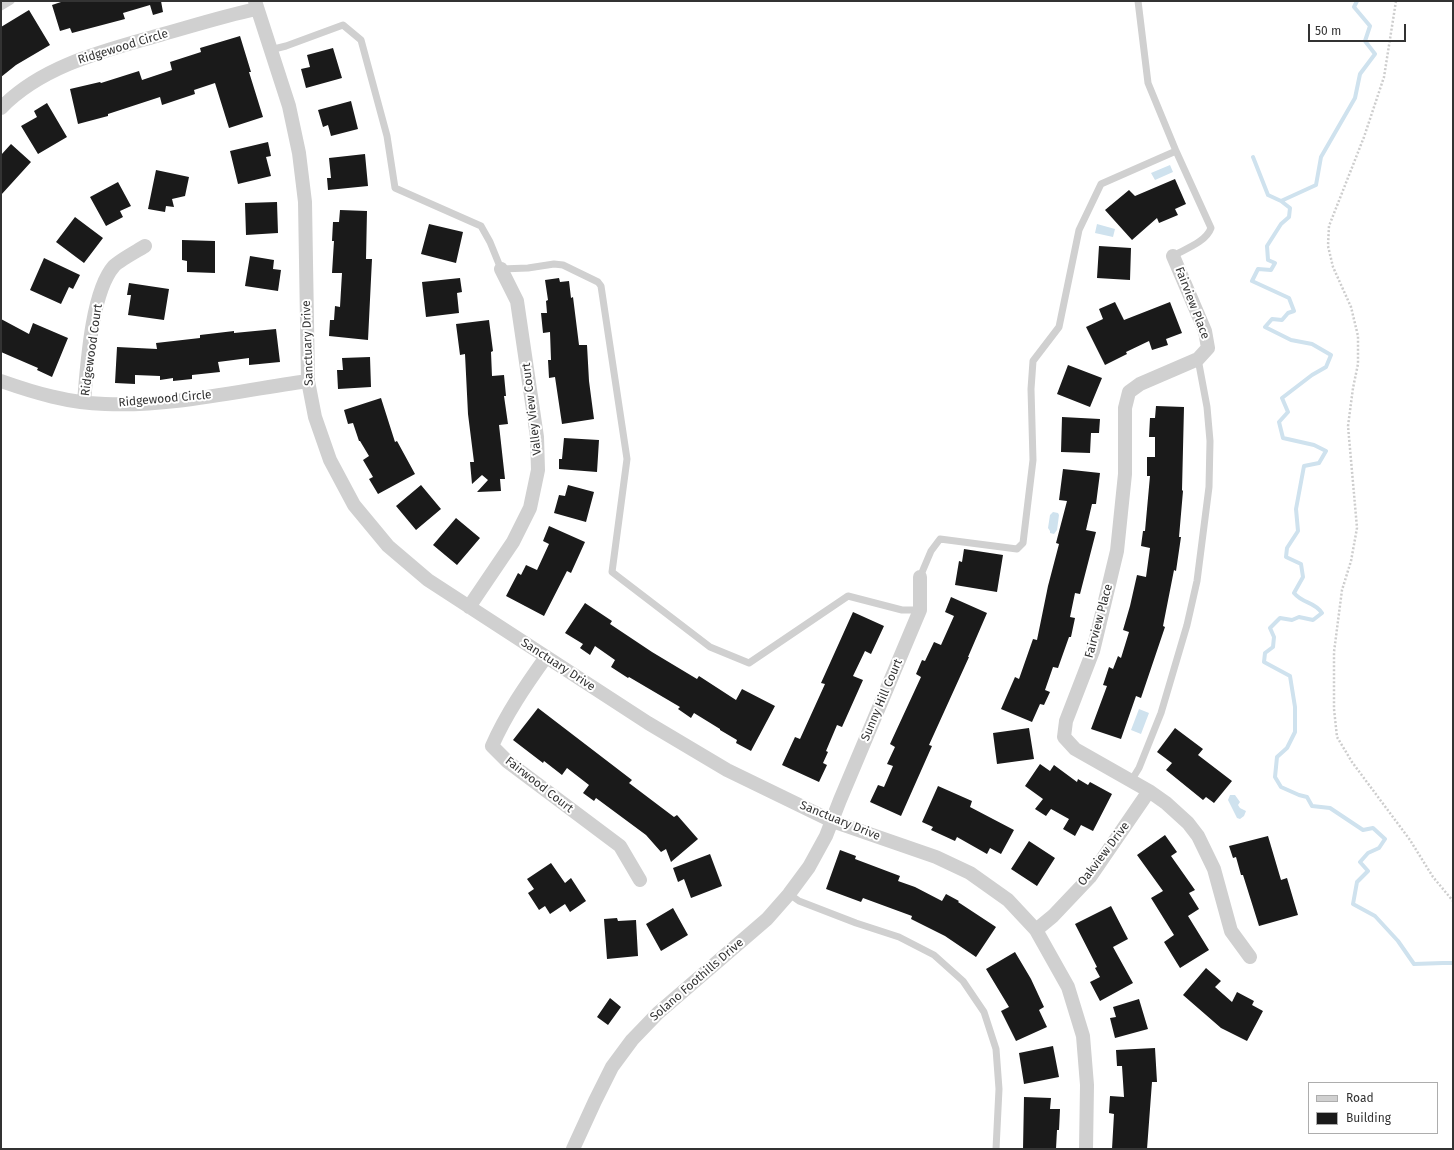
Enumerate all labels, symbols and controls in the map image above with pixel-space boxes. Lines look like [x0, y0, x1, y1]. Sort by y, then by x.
scale bar [1310, 16, 1408, 42]
text: 50 m [1315, 24, 1341, 38]
street label: Ridgewood Circle [76, 26, 170, 68]
street label: Fairview Place [1172, 265, 1212, 341]
street label: Sanctuary Drive [299, 300, 317, 386]
street label: Ridgewood Court [78, 303, 106, 397]
street label: Valley View Court [519, 362, 545, 456]
street label: Ridgewood Circle [118, 388, 212, 410]
street label: Fairview Place [1082, 582, 1116, 660]
street label: Sanctuary Drive [518, 636, 598, 694]
street label: Sunny Hill Court [858, 657, 906, 743]
street label: Fairwood Court [502, 754, 576, 816]
street label: Sanctuary Drive [798, 798, 882, 844]
street label: Oakview Drive [1075, 819, 1133, 889]
street label: Solano Foothills Drive [647, 936, 747, 1024]
legend [1308, 1082, 1438, 1134]
text: Road [1346, 1091, 1374, 1105]
text: Building [1346, 1111, 1391, 1125]

